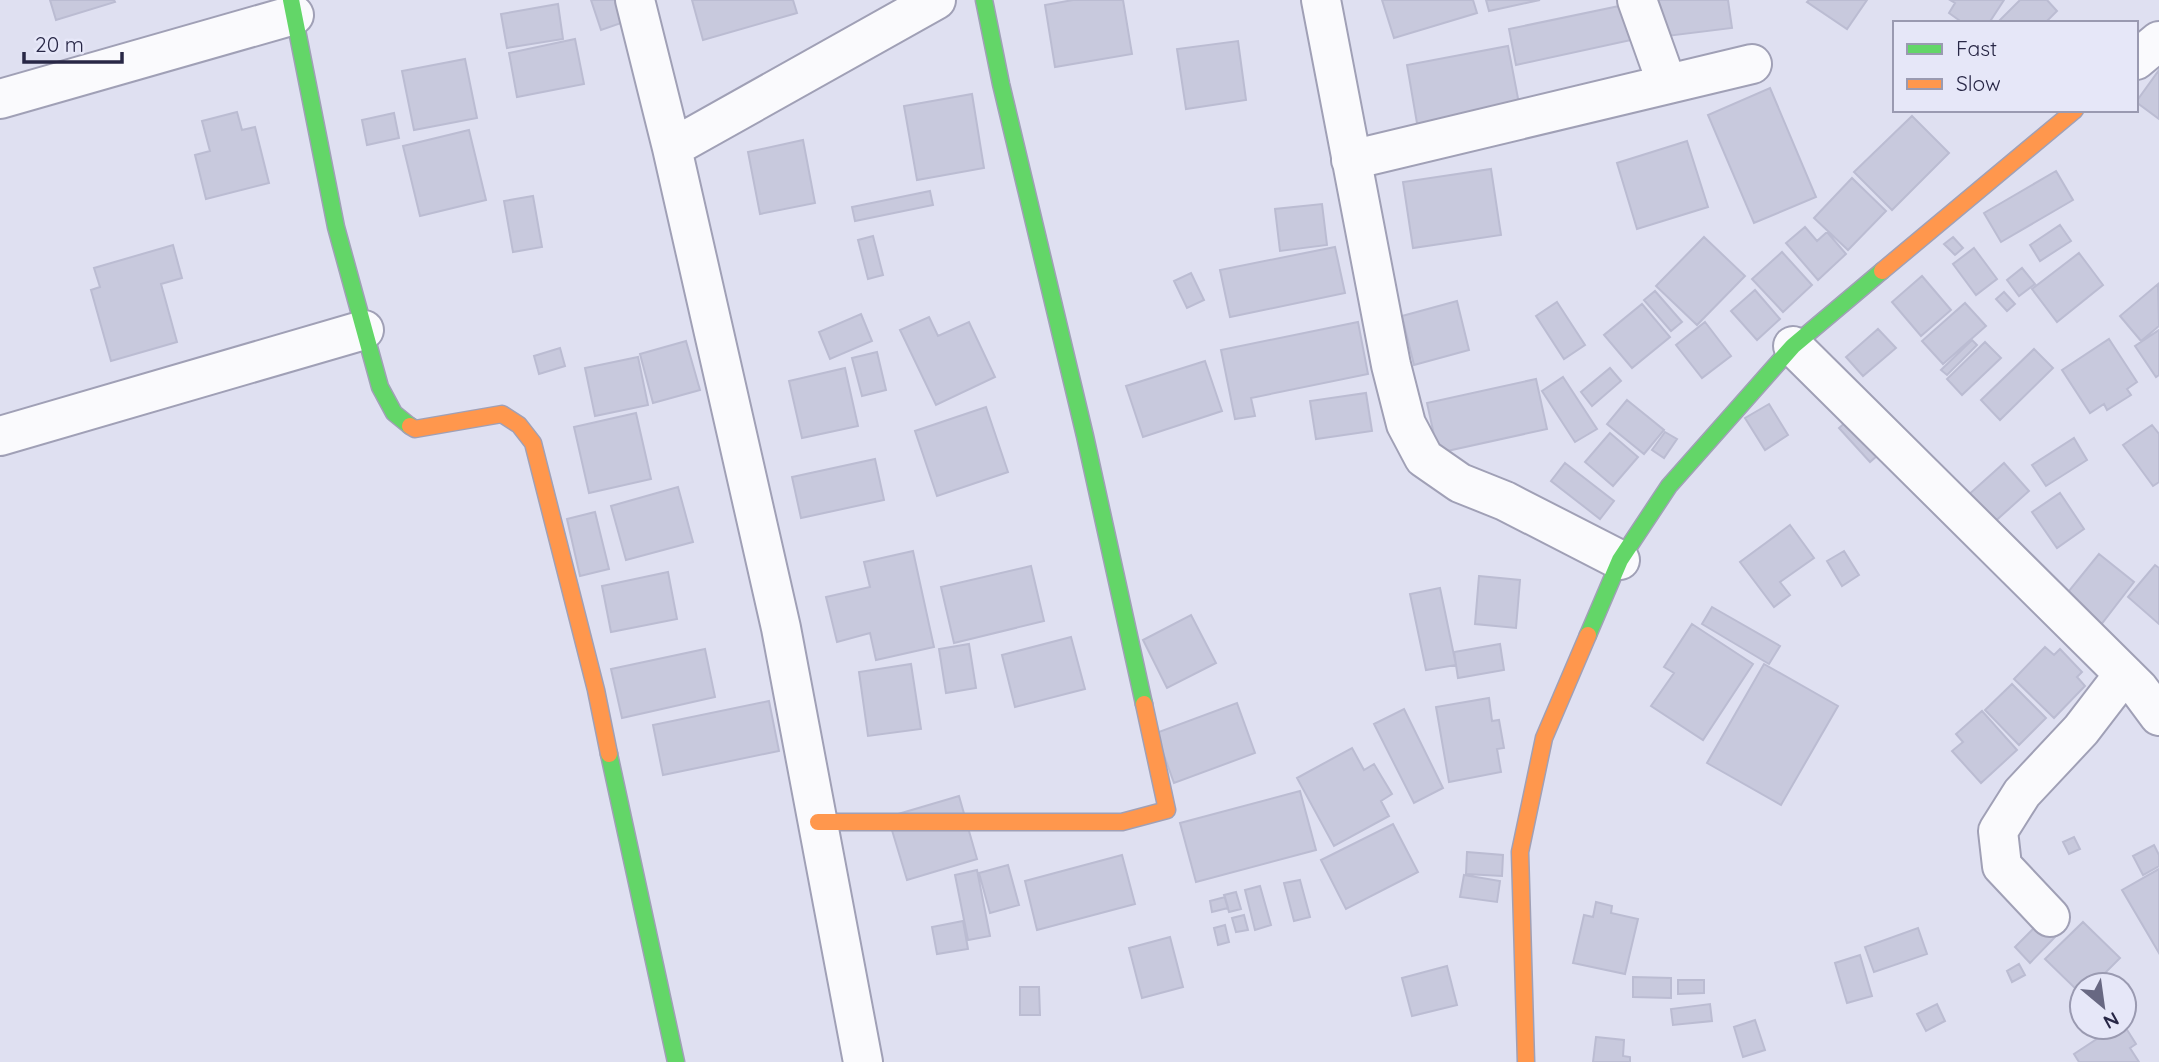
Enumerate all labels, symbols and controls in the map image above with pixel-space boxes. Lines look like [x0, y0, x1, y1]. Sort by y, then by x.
scale bar [24, 21, 122, 65]
legend [1893, 21, 2138, 112]
text: 20 m [35, 31, 84, 57]
text: Fast [1956, 35, 1997, 61]
text: Slow [1956, 70, 2001, 96]
north arrow [2068, 971, 2138, 1041]
text: N [2099, 1007, 2123, 1035]

